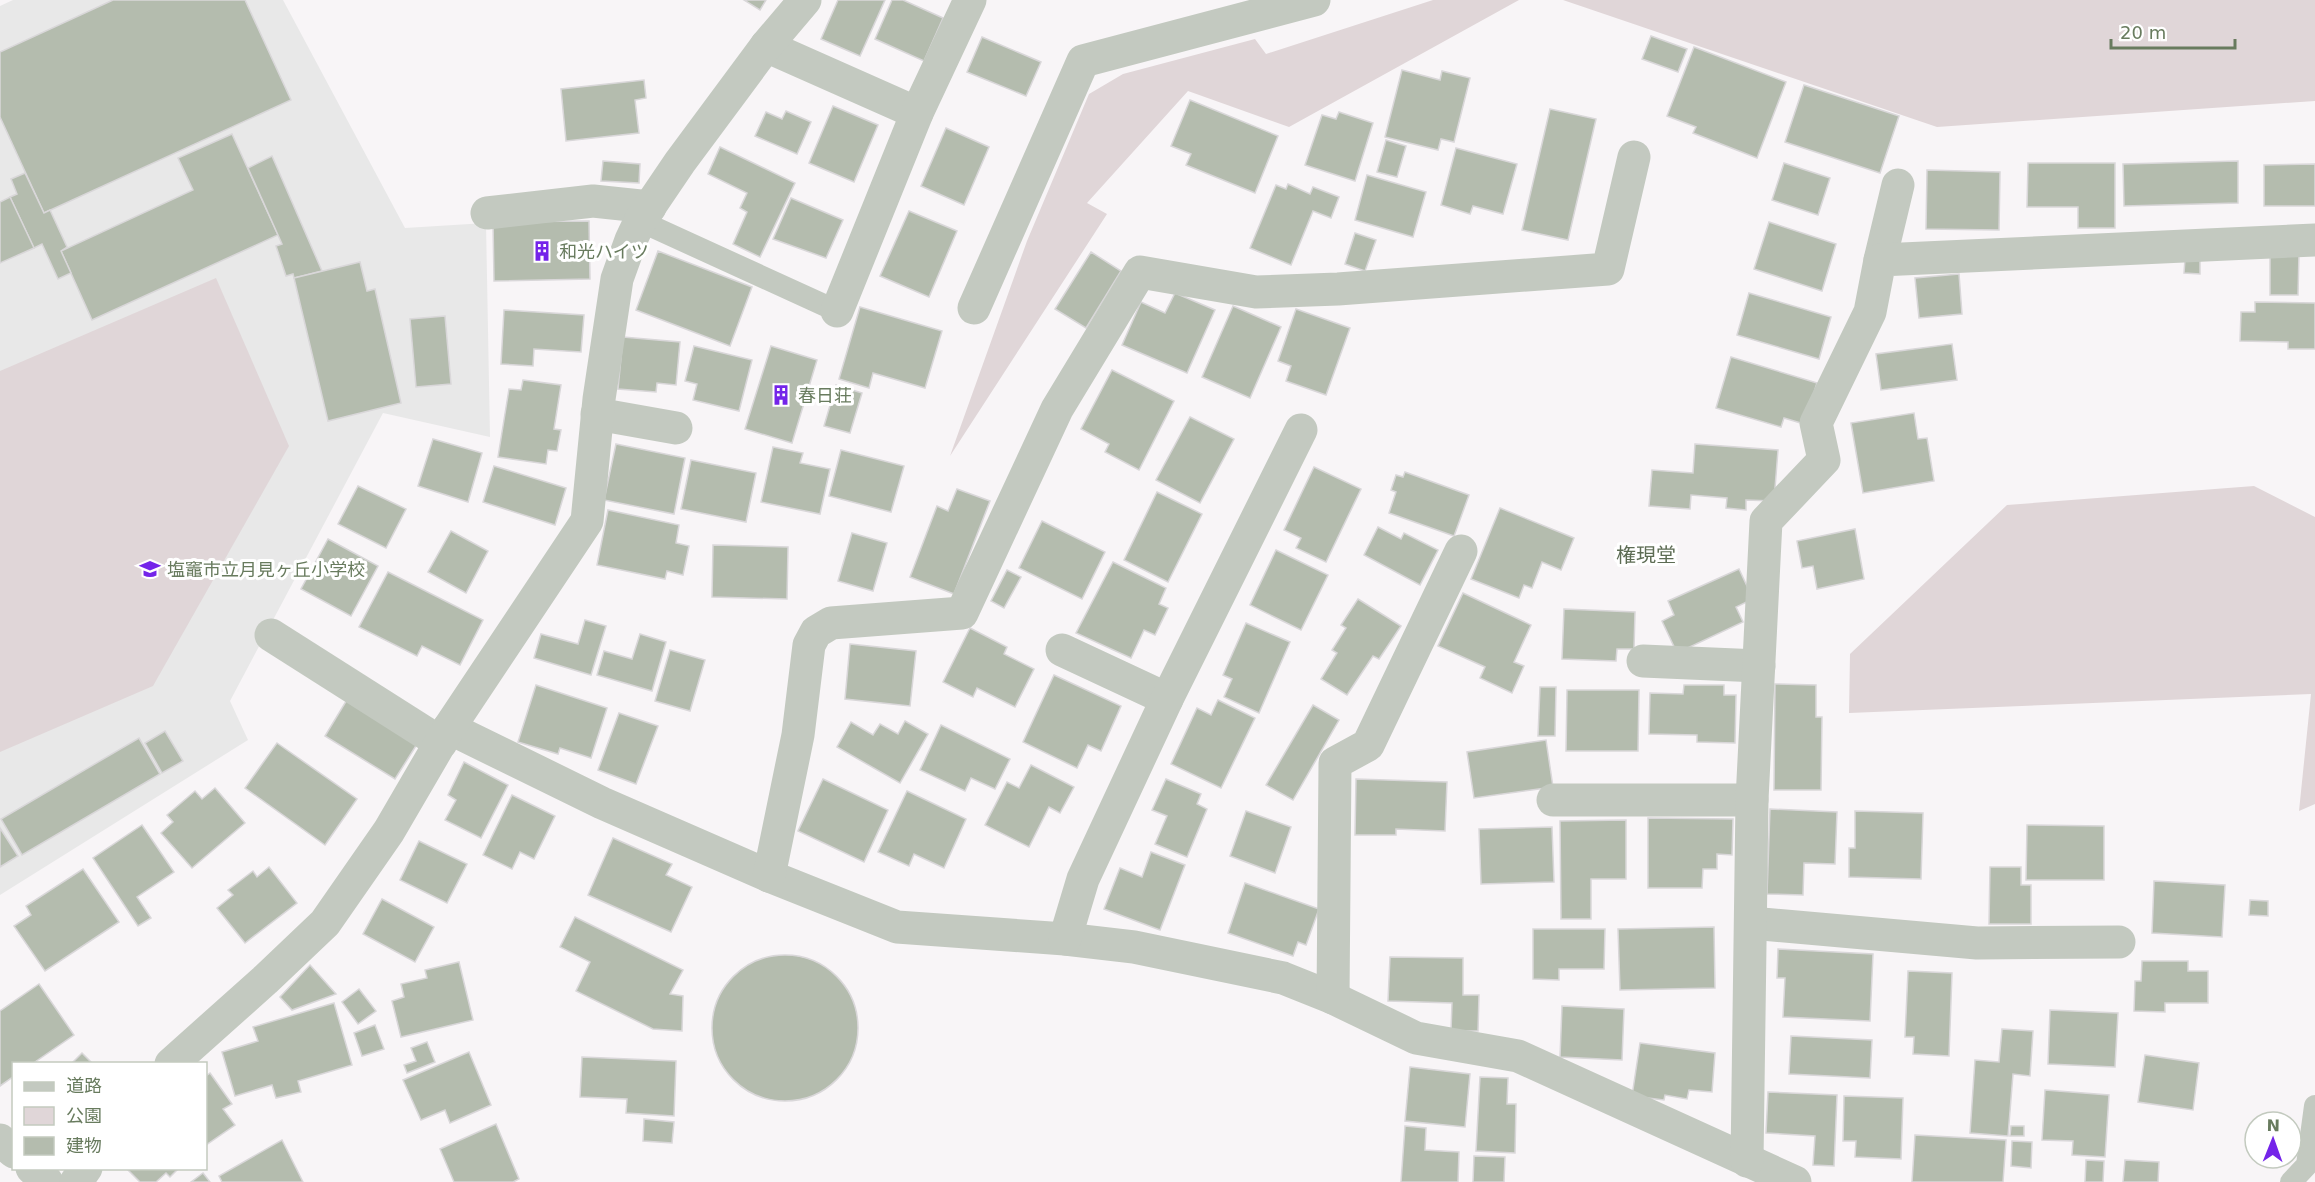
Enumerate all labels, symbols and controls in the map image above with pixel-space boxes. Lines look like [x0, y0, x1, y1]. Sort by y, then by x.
scale bar [2111, 12, 2236, 50]
text: 20 m [2120, 22, 2166, 43]
building icon: 和光ハイツ [530, 239, 554, 263]
place label: 和光ハイツ [559, 241, 649, 262]
building icon: 春日荘 [769, 383, 793, 407]
place label: 春日荘 [798, 385, 852, 406]
district label: 権現堂 [1616, 543, 1676, 567]
school or university icon: 塩竈市立月見ヶ丘小学校 [138, 557, 162, 581]
place label: 塩竈市立月見ヶ丘小学校 [167, 559, 365, 580]
legend [12, 1062, 207, 1170]
text: 道路 [66, 1075, 102, 1096]
text: 公園 [66, 1105, 102, 1126]
north arrow [2243, 1110, 2303, 1170]
text: N [2266, 1116, 2280, 1135]
text: 建物 [66, 1135, 102, 1156]

